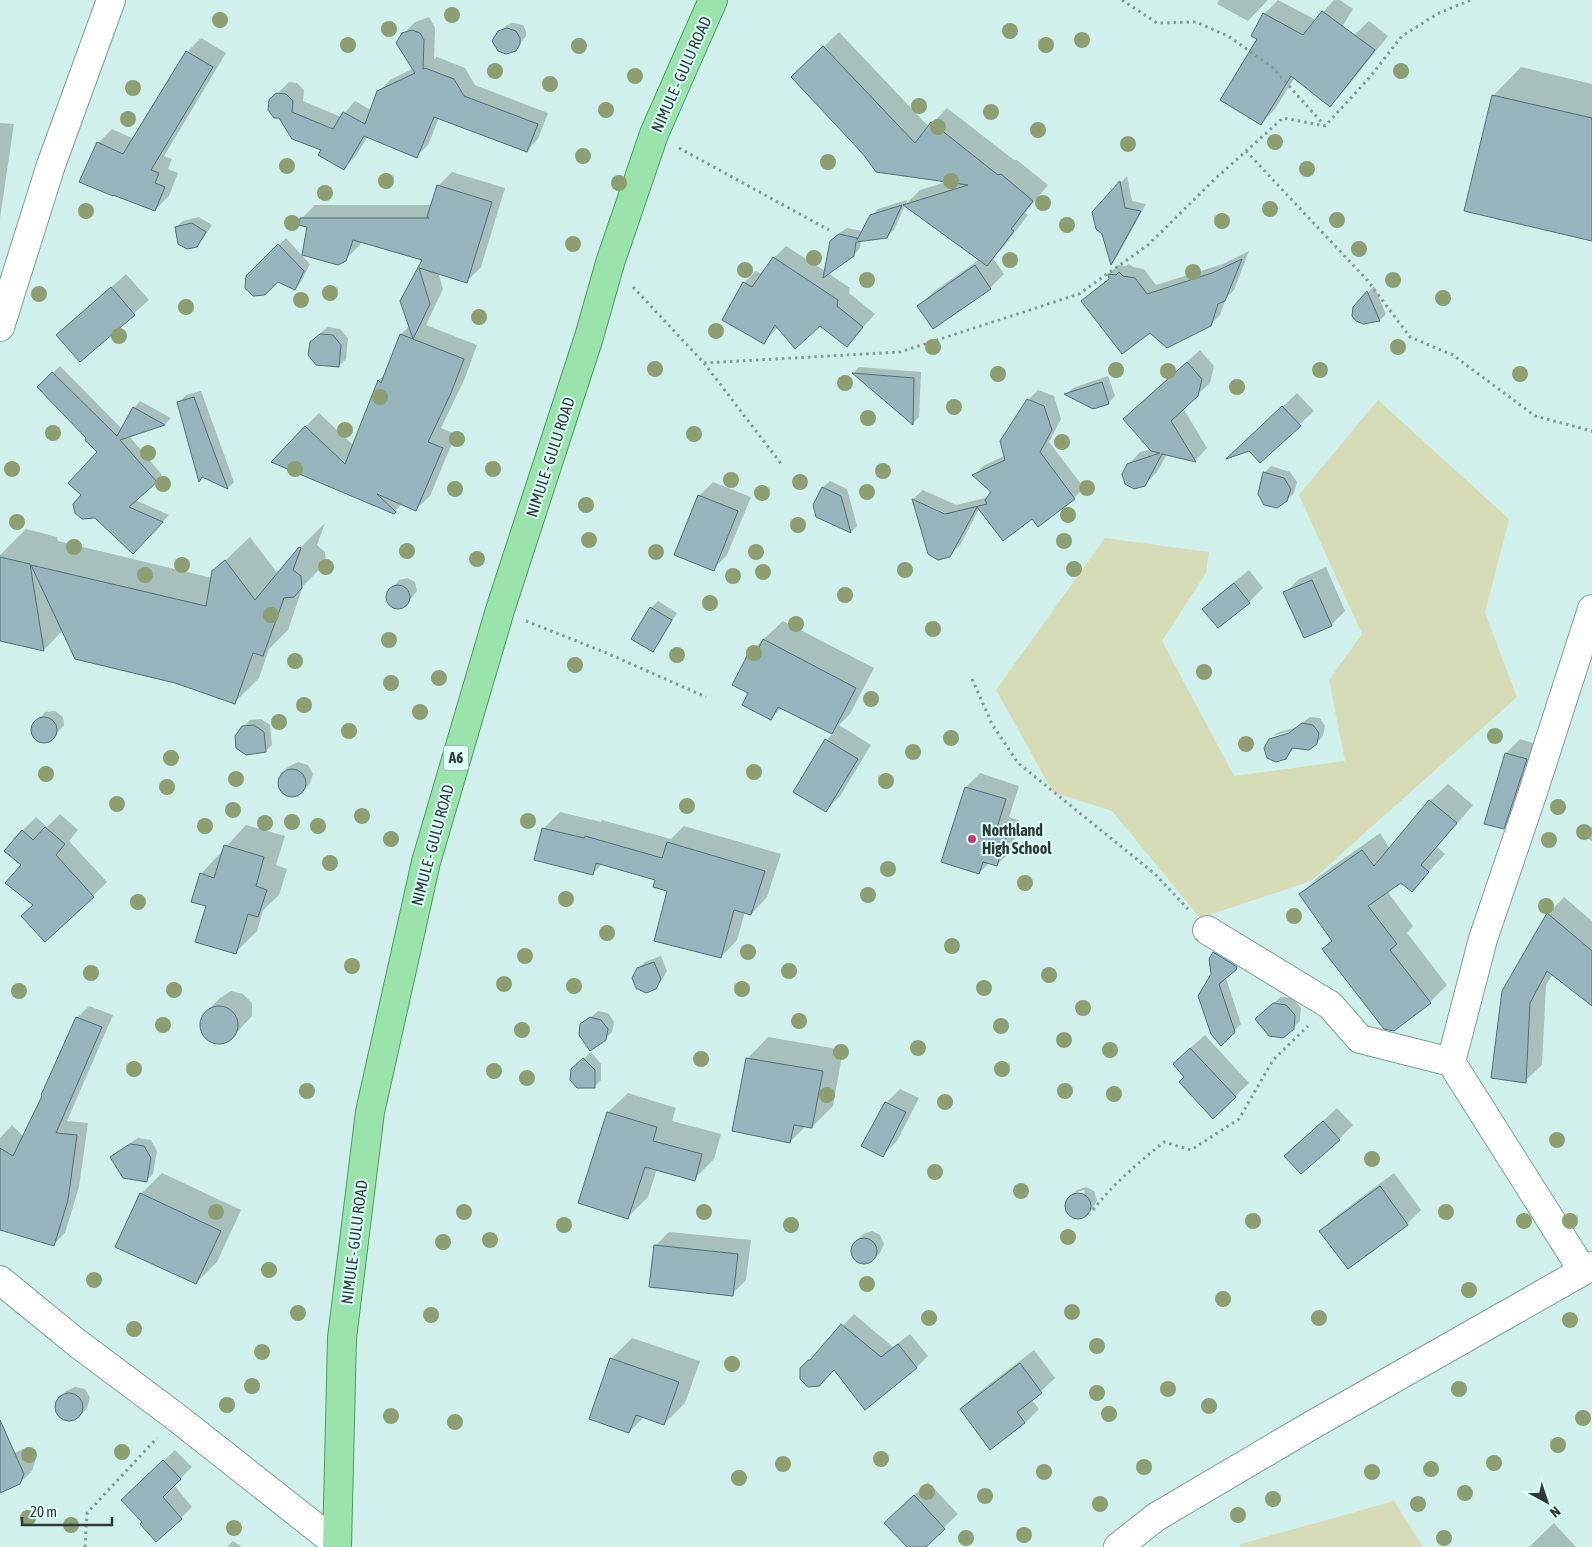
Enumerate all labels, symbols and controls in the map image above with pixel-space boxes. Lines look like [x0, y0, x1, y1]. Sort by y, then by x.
street label: NIMULE - GULU ROAD [647, 13, 715, 135]
street label: NIMULE - GULU ROAD [522, 395, 578, 519]
road number: A6 [444, 746, 468, 770]
street label: NIMULE - GULU ROAD [407, 782, 457, 908]
place label: Northland High School [982, 821, 1052, 857]
marker: Northland High School [966, 833, 978, 845]
street label: NIMULE - GULU ROAD [337, 1179, 371, 1305]
north arrow [1522, 1477, 1572, 1527]
scale bar [22, 1494, 112, 1526]
text: 20 m [30, 1503, 57, 1520]
text: N [1547, 1503, 1564, 1521]

